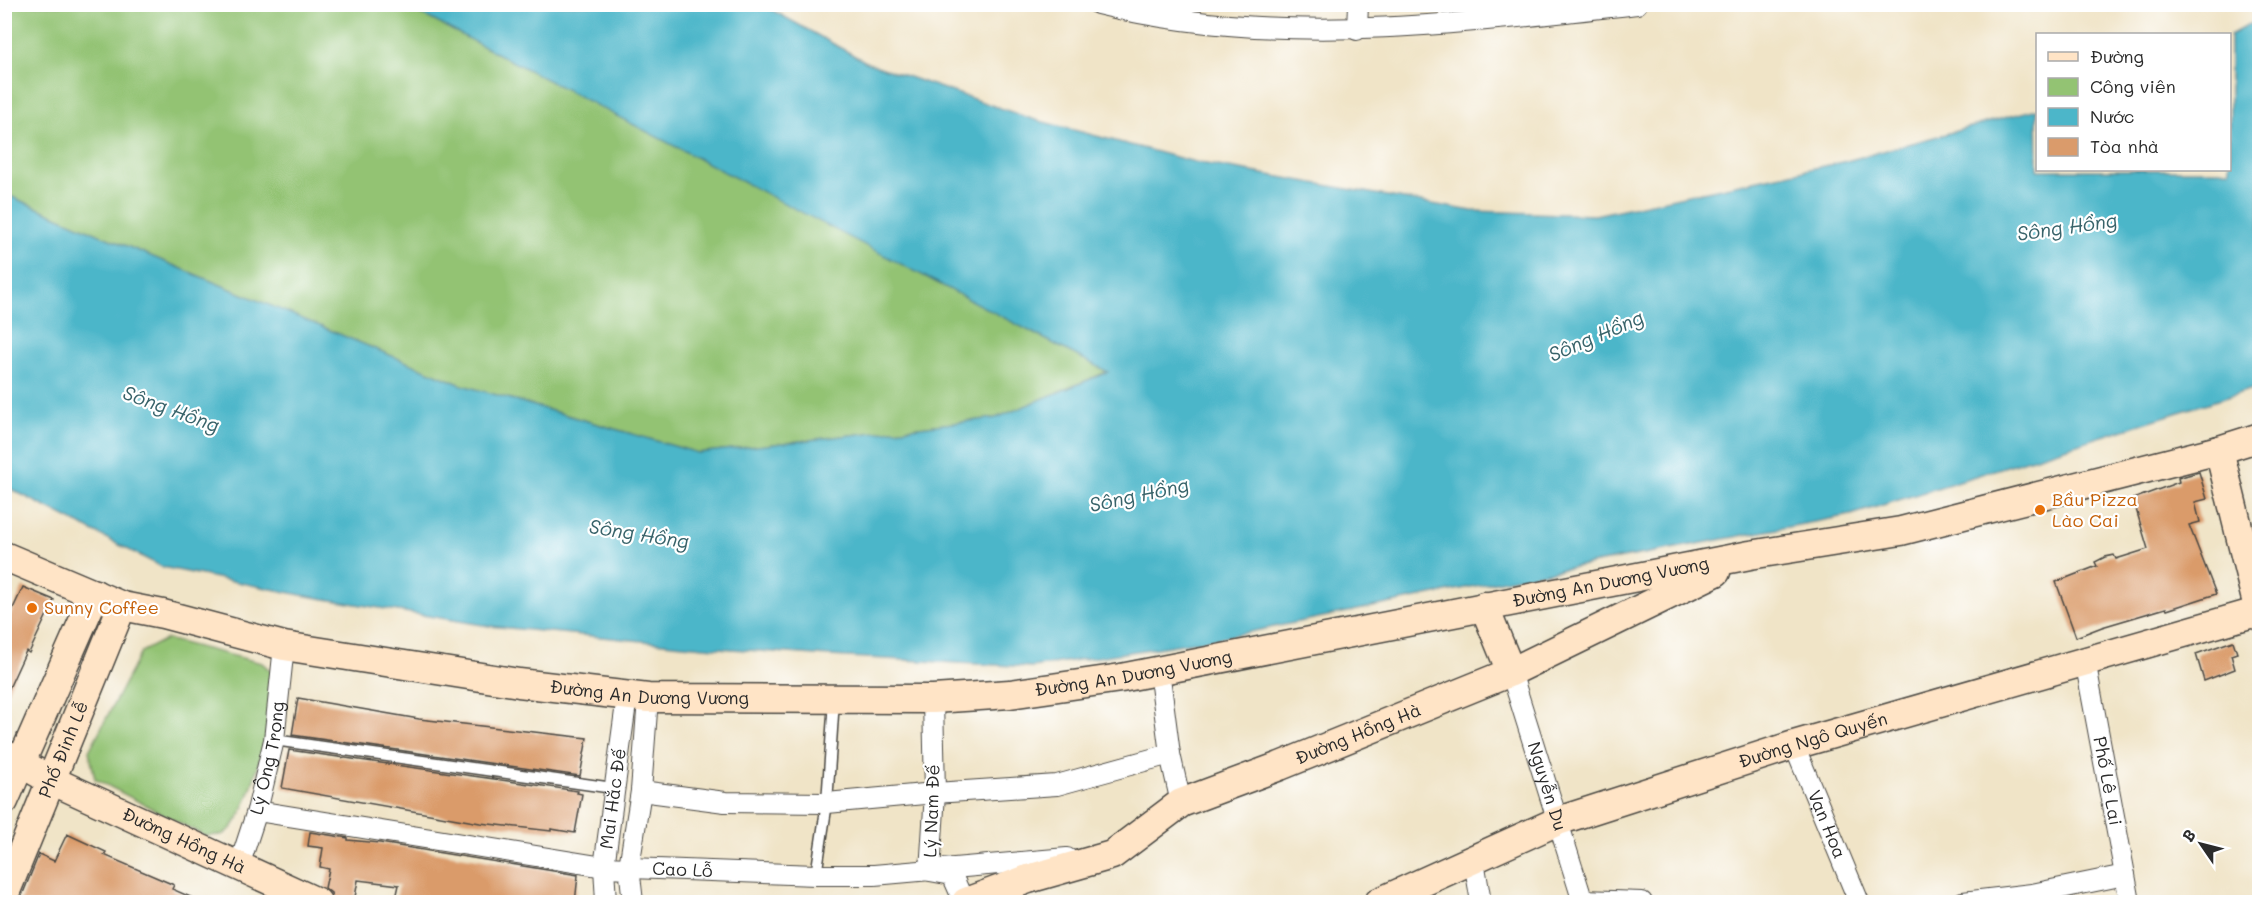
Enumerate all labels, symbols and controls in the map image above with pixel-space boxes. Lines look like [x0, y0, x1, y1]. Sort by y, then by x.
legend [2036, 33, 2231, 171]
text: Đường [2090, 44, 2144, 68]
text: Công viên [2090, 74, 2176, 98]
text: Nước [2090, 104, 2134, 128]
text: Tòa nhà [2090, 134, 2159, 158]
water label: Sông Hồng [2015, 206, 2119, 246]
water label: Sông Hồng [1544, 303, 1647, 367]
water label: Sông Hồng [119, 379, 223, 438]
water label: Sông Hồng [1087, 471, 1191, 517]
place label: Bầu Pizza Lào Cai [2052, 487, 2138, 532]
marker: Bầu Pizza Lào Cai [2033, 503, 2047, 517]
water label: Sông Hồng [587, 512, 691, 554]
street label: Đường An Dương Vương [1510, 550, 1711, 612]
place label: Sunny Coffee [44, 595, 159, 619]
marker: Sunny Coffee [25, 601, 39, 615]
street label: Đường An Dương Vương [1033, 644, 1234, 701]
street label: Đường An Dương Vương [549, 674, 749, 709]
street label: Phố Đinh Lễ [32, 697, 93, 801]
street label: Đường Hồng Hà [1291, 697, 1424, 770]
street label: Lý Ông Trọng [244, 700, 289, 817]
street label: Đường Ngô Quyến [1735, 706, 1890, 773]
street label: Phố Lê Lai [2088, 734, 2129, 827]
street label: Nguyễn Du [1523, 739, 1573, 834]
street label: Mai Hắc Đế [594, 747, 631, 850]
street label: Lý Nam Đế [917, 764, 945, 858]
street label: Vạn Hoa [1803, 786, 1853, 862]
street label: Đường Hồng Hà [119, 801, 250, 879]
north arrow [2171, 814, 2231, 874]
text: B [2177, 825, 2200, 846]
street label: Cao Lỗ [652, 856, 714, 882]

